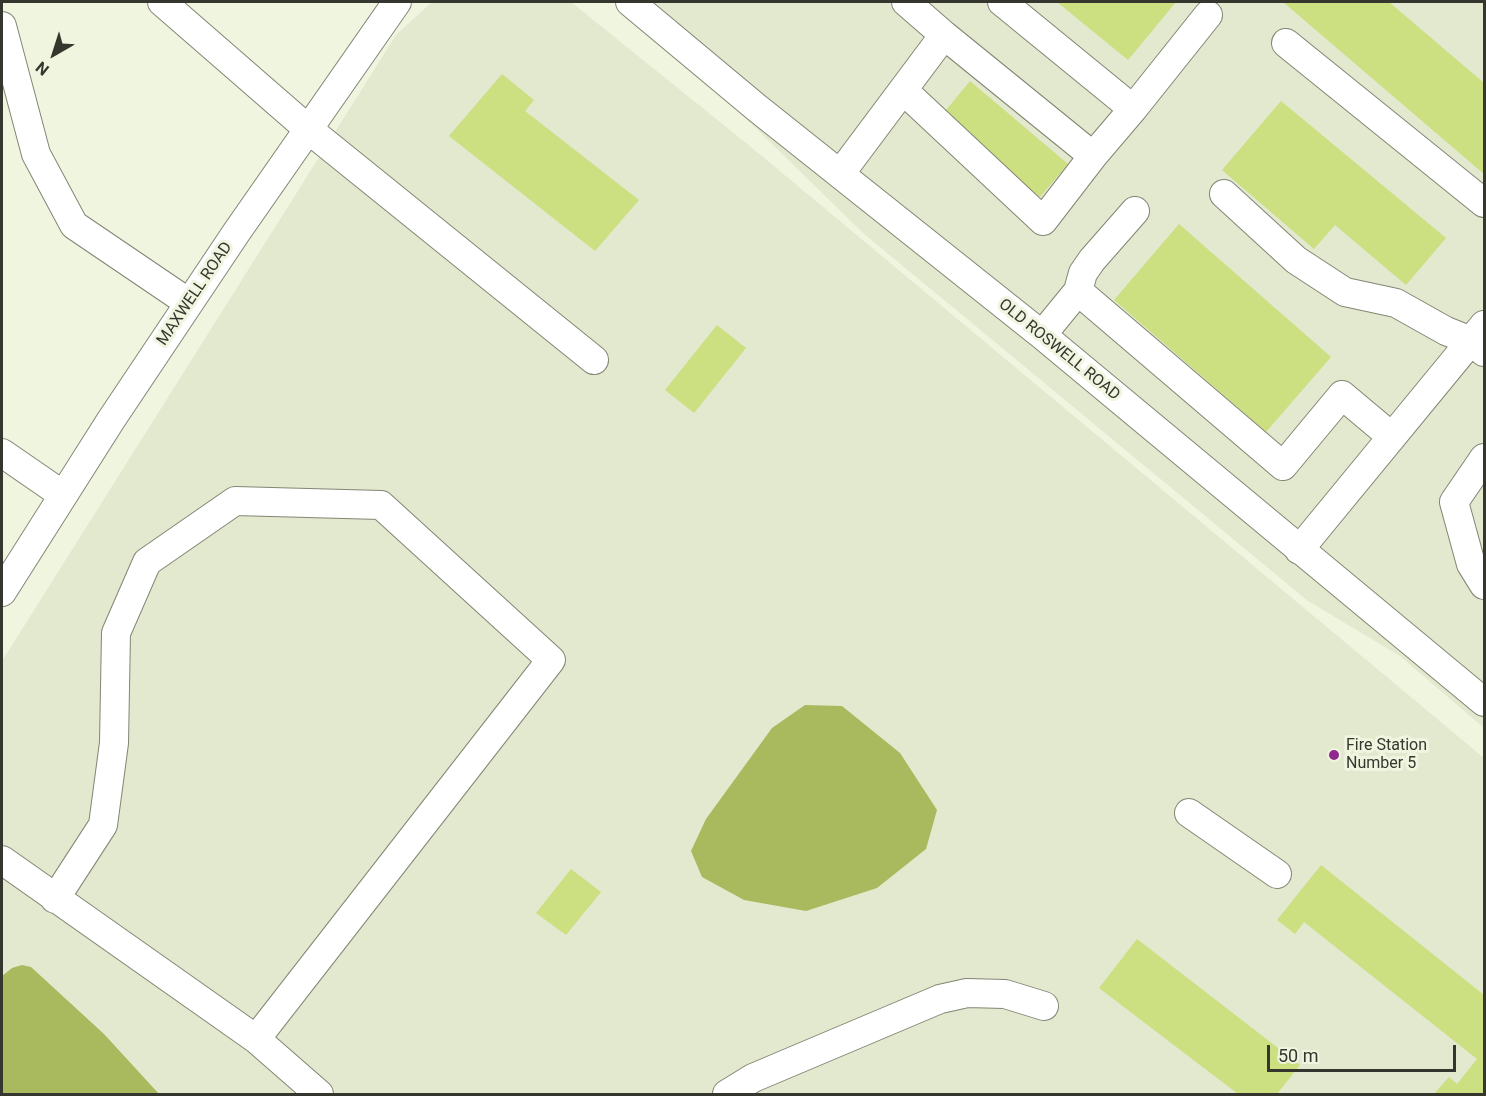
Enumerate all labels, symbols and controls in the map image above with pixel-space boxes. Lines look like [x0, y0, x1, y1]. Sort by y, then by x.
north arrow [24, 24, 84, 84]
text: N [32, 57, 53, 79]
street label: MAXWELL ROAD [153, 239, 237, 349]
street label: OLD ROSWELL ROAD [994, 295, 1124, 405]
place label: Fire Station Number 5 [1346, 736, 1427, 774]
marker: Fire Station Number 5 [1327, 748, 1341, 762]
scale bar [1270, 1033, 1459, 1071]
text: 50 m [1278, 1045, 1318, 1066]

